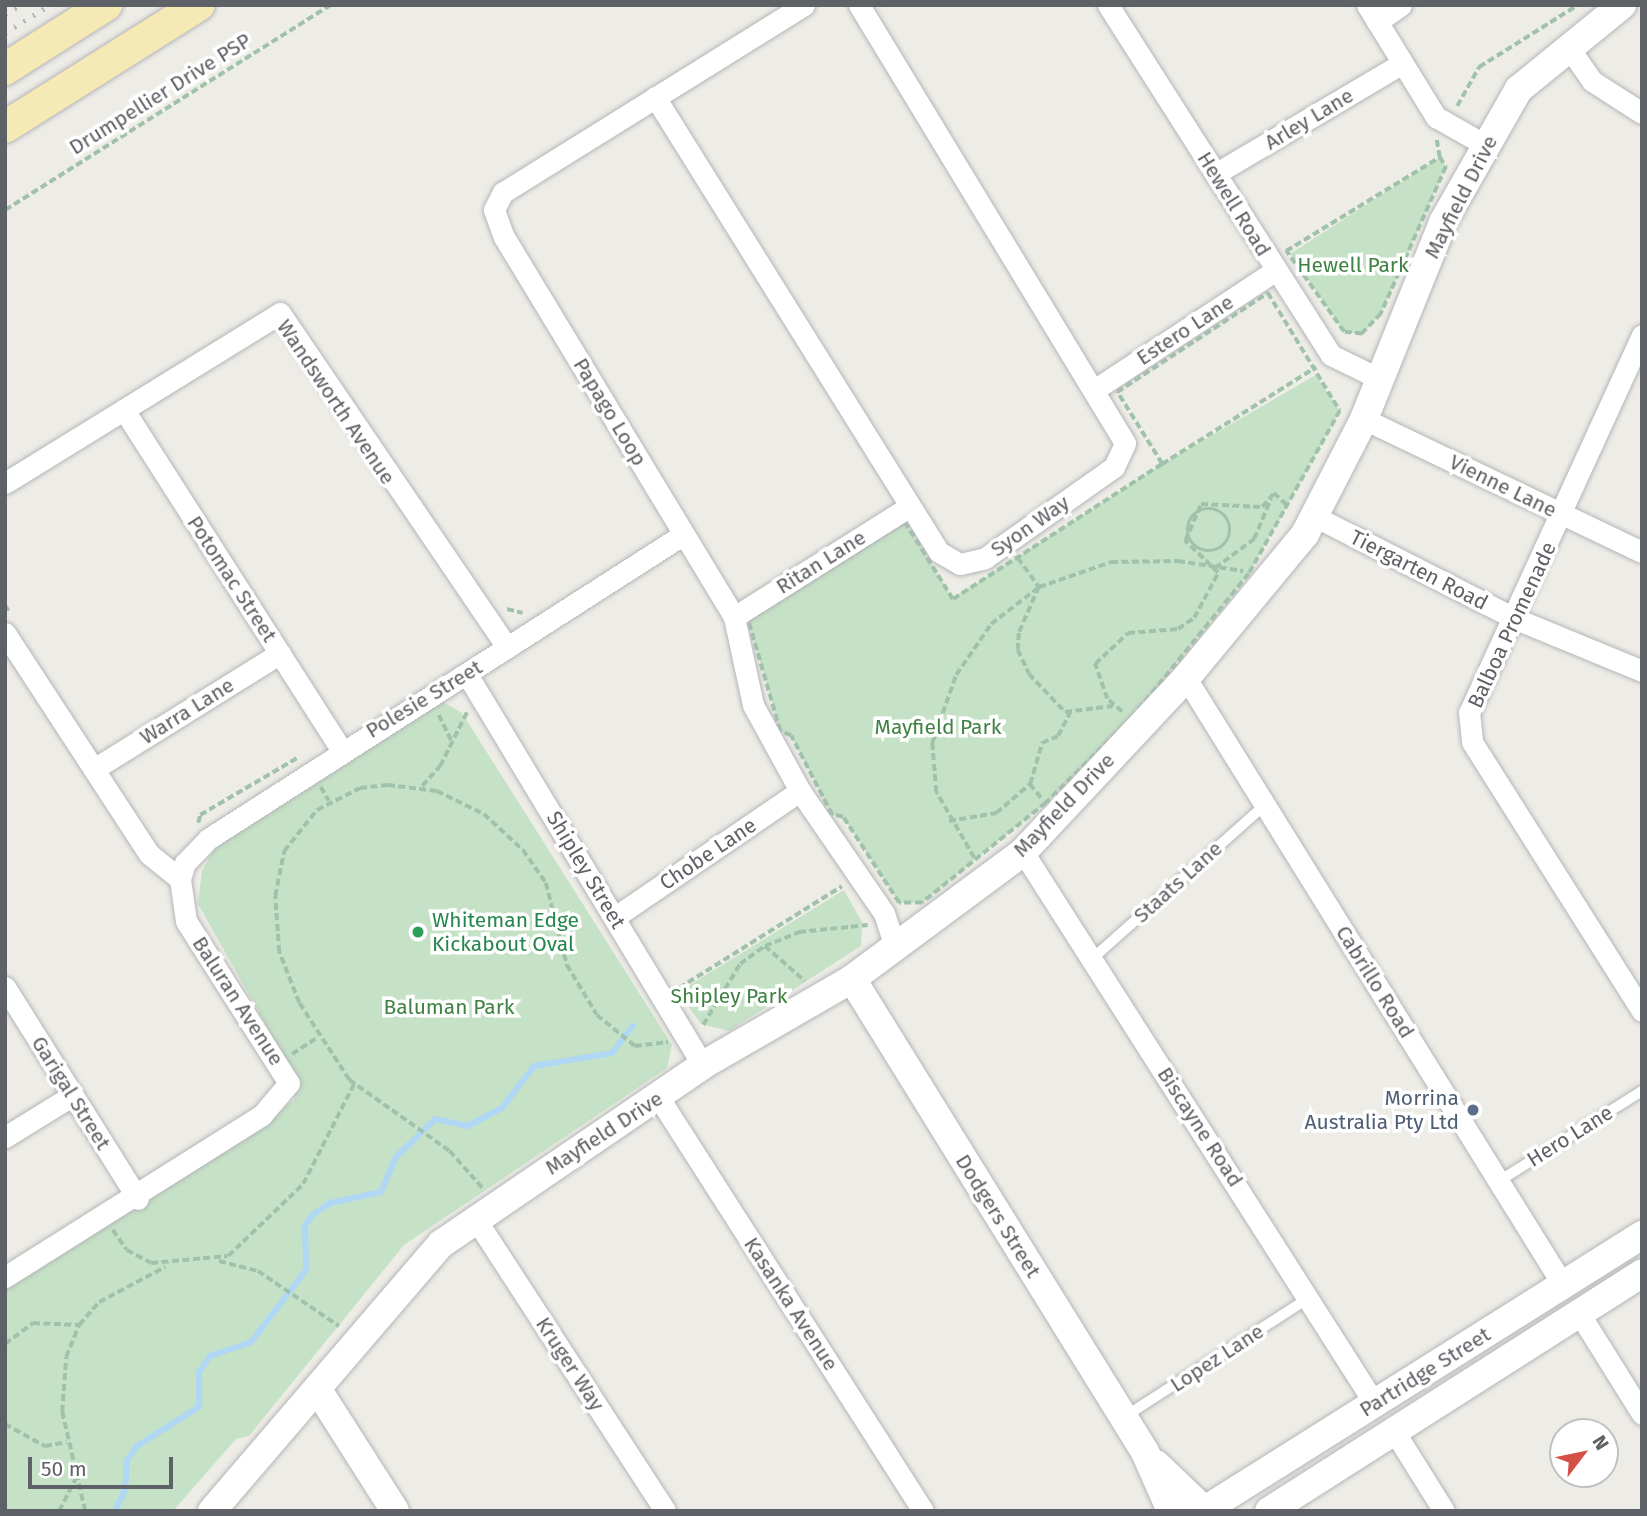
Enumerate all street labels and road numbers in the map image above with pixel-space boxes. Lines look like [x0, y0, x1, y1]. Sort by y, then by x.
street label: Drumpellier Drive PSP [65, 28, 255, 160]
street label: Arley Lane [1260, 83, 1358, 155]
street label: Mayfield Drive [1419, 131, 1503, 263]
street label: Hewell Road [1192, 147, 1276, 261]
street label: Estero Lane [1132, 289, 1238, 371]
street label: Wandsworth Avenue [272, 315, 400, 489]
street label: Papago Loop [568, 354, 652, 470]
street label: Vienne Lane [1445, 449, 1561, 523]
street label: Syon Way [986, 490, 1074, 562]
street label: Potomac Street [182, 511, 282, 647]
street label: Tiergarten Road [1346, 524, 1492, 616]
street label: Ritan Lane [772, 525, 870, 599]
street label: Balboa Promenade [1462, 538, 1562, 712]
street label: Polesie Street [361, 654, 487, 744]
street label: Warra Lane [135, 672, 239, 750]
street label: Mayfield Drive [1008, 748, 1120, 862]
street label: Shipley Street [541, 807, 631, 933]
street label: Chobe Lane [655, 813, 761, 895]
street label: Staats Lane [1129, 836, 1227, 928]
street label: Cabrillo Road [1330, 921, 1420, 1043]
street label: Baluran Avenue [187, 932, 289, 1070]
street label: Garigal Street [26, 1032, 116, 1154]
street label: Biscayne Road [1152, 1062, 1248, 1192]
street label: Mayfield Drive [541, 1086, 667, 1180]
street label: Hero Lane [1522, 1100, 1618, 1172]
street label: Dodgers Street [950, 1150, 1046, 1282]
street label: Kasanka Avenue [739, 1233, 843, 1375]
street label: Kruger Way [530, 1312, 610, 1416]
street label: Lopez Lane [1166, 1319, 1268, 1397]
street label: Partridge Street [1355, 1322, 1495, 1422]

